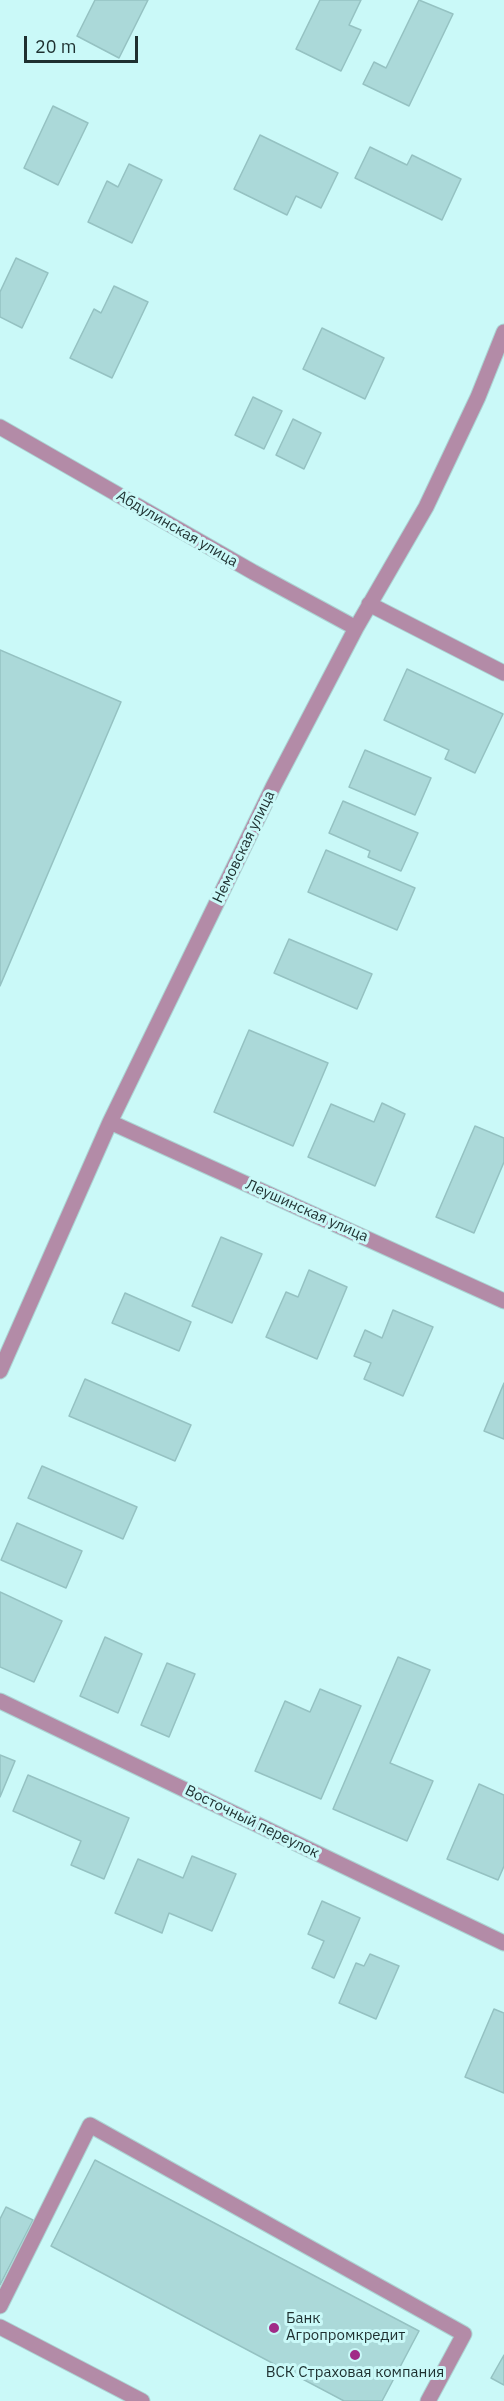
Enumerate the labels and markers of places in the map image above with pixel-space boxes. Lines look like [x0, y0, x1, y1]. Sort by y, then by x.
place label: Банк Агропромкредит [286, 2310, 405, 2345]
marker: Банк Агропромкредит [267, 2321, 281, 2335]
marker: ВСК Страховая компания [348, 2348, 362, 2362]
place label: ВСК Страховая компания [266, 2364, 444, 2382]

